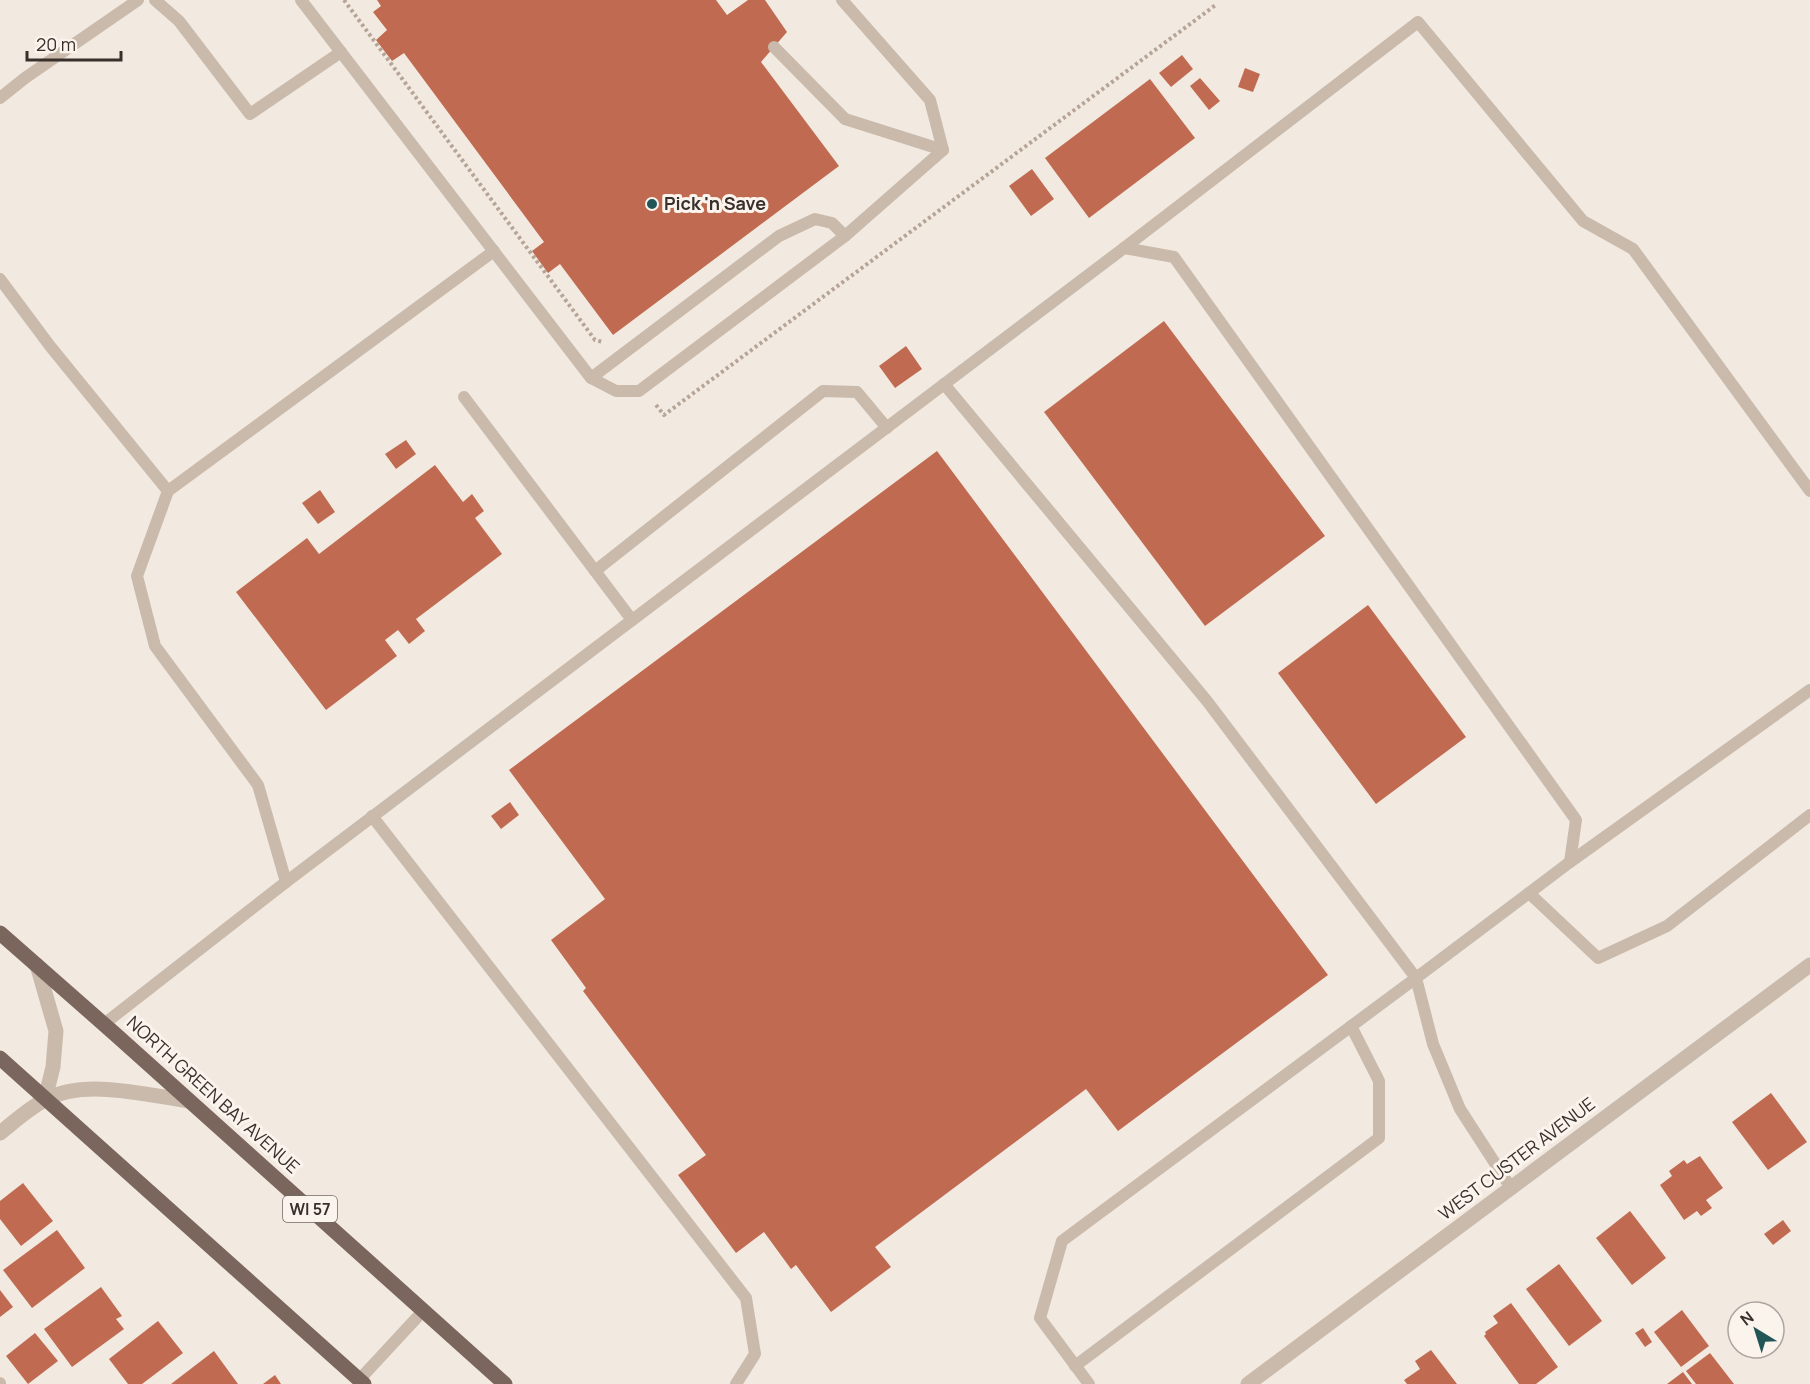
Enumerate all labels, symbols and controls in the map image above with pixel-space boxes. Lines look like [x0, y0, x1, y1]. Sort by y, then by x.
scale bar [27, 24, 122, 62]
text: 20 m [36, 32, 76, 56]
place label: Pick 'n Save [664, 191, 766, 215]
marker: Pick 'n Save [645, 197, 659, 211]
street label: NORTH GREEN BAY AVENUE [122, 1010, 305, 1178]
street label: WEST CUSTER AVENUE [1433, 1091, 1599, 1225]
road number: WI 57 [283, 1196, 337, 1222]
north arrow [1726, 1300, 1786, 1360]
text: N [1735, 1306, 1758, 1330]

